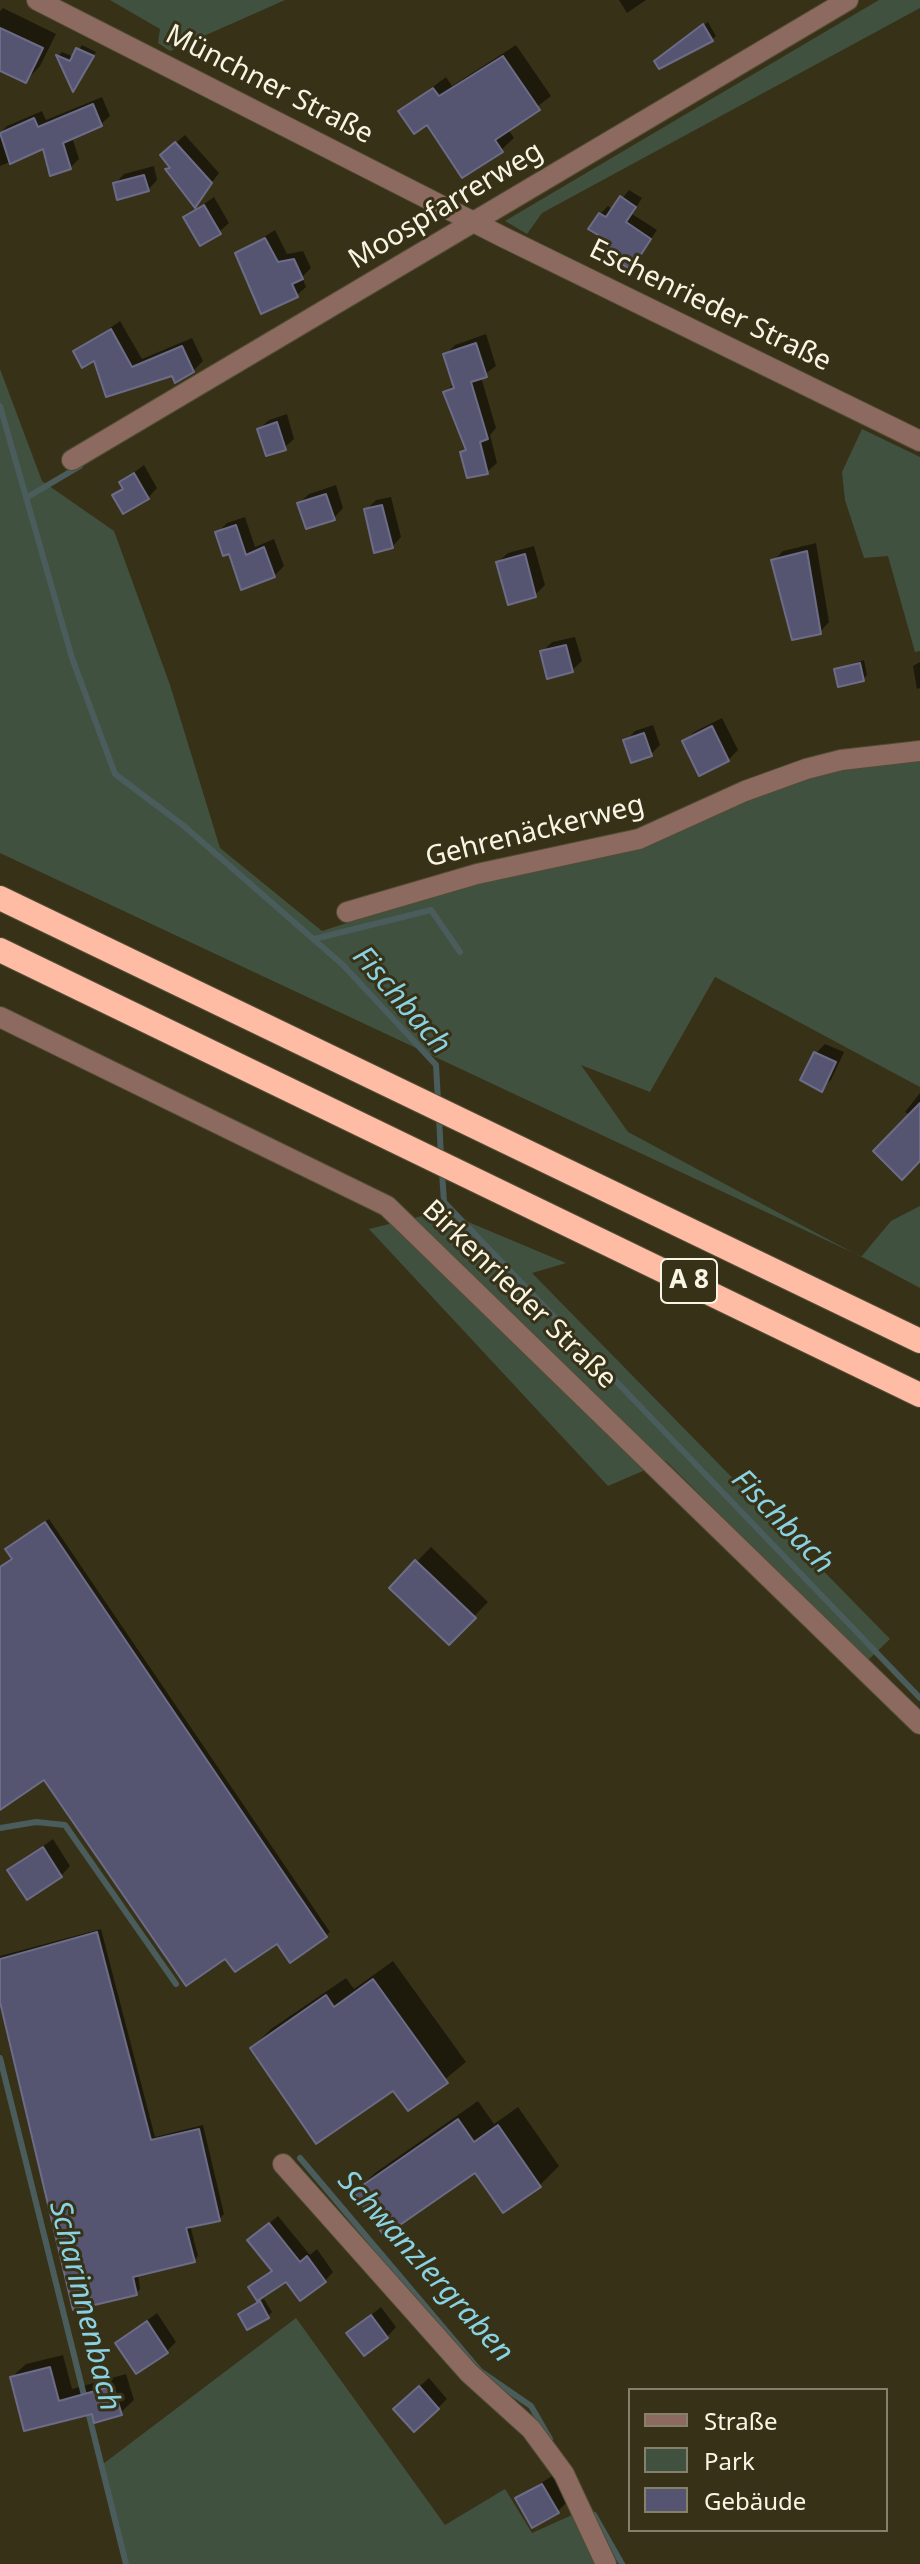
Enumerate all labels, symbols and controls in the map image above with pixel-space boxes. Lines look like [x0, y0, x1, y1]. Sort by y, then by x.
street label: Münchner Straße [160, 18, 378, 152]
street label: Moospfarrerweg [343, 135, 549, 277]
street label: Eschenrieder Straße [584, 233, 836, 379]
street label: Gehrenäckerweg [422, 789, 648, 875]
water label: Fischbach [344, 940, 458, 1062]
street label: Birkenrieder Straße [415, 1194, 623, 1396]
road number: A 8 [661, 1259, 717, 1303]
water label: Fischbach [723, 1462, 841, 1582]
water label: Schwanzlergraben [330, 2164, 520, 2370]
water label: Scharinnenbach [40, 2197, 128, 2415]
legend [628, 2388, 888, 2532]
text: Straße [704, 2404, 777, 2437]
text: Park [704, 2444, 755, 2477]
text: Gebäude [704, 2484, 806, 2517]

